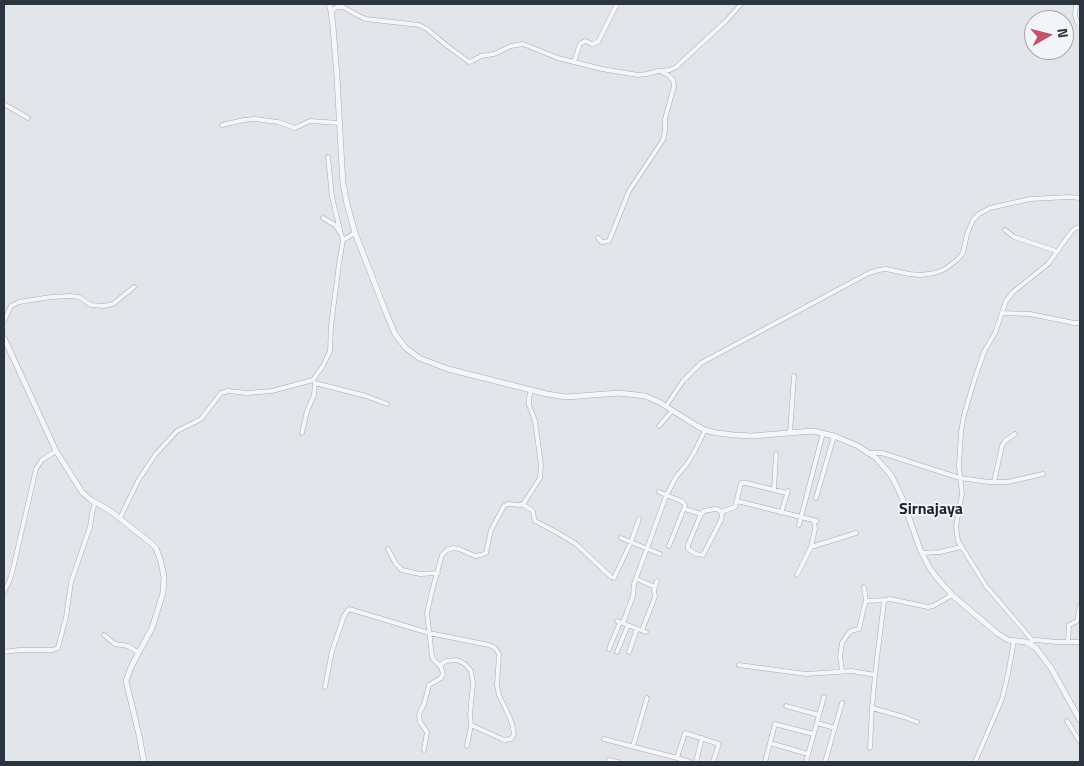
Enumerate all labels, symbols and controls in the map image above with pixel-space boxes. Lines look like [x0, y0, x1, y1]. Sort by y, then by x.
north arrow [1024, 10, 1074, 60]
text: N [1052, 27, 1074, 39]
district label: Sirnajaya [899, 500, 963, 520]

